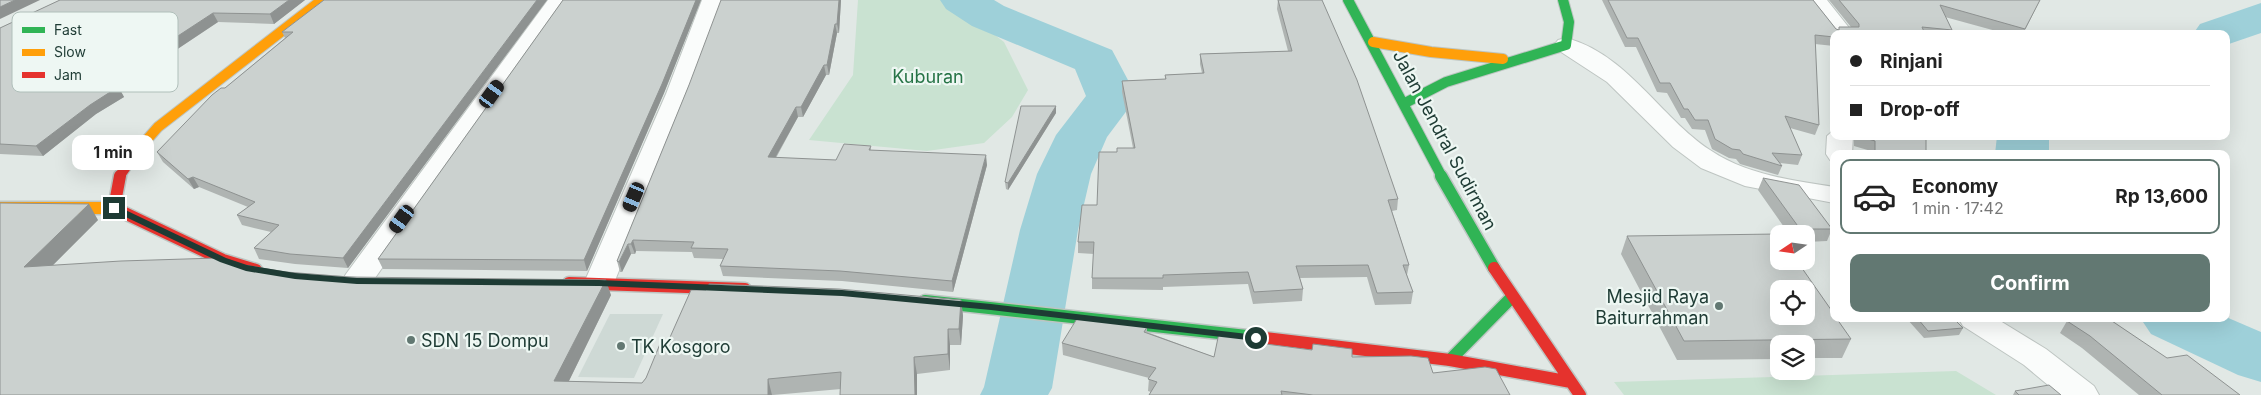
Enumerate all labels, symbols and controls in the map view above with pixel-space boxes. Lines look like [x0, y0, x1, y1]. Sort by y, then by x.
legend [12, 12, 178, 92]
text: Fast [54, 21, 82, 38]
text: Slow [54, 43, 86, 60]
street label: Jalan Jendral Sudirman [1389, 47, 1501, 233]
text: Rinjani [1880, 50, 1943, 73]
text: Jam [54, 66, 82, 83]
park label: Kuburan [892, 66, 964, 87]
car [477, 77, 506, 111]
text: Drop-off [1880, 98, 1960, 121]
callout: 1 min [73, 136, 155, 170]
text: 1 min [93, 142, 133, 162]
icon: car [1852, 174, 1897, 219]
text: Economy [1912, 175, 1998, 198]
car [621, 180, 646, 214]
text: Rp 13,600 [2115, 185, 2208, 208]
route end [103, 197, 125, 219]
text: 1 min · 17:42 [1912, 198, 2004, 218]
car [387, 202, 416, 236]
north arrow [1770, 225, 1815, 270]
map controls [1770, 225, 1815, 380]
button: Confirm [1850, 254, 2210, 312]
button: locate [1770, 280, 1815, 325]
place label: Mesjid Raya Baiturrahman [1595, 286, 1709, 328]
marker: Mesjid Raya Baiturrahman [1713, 300, 1725, 312]
route start [1245, 327, 1267, 349]
place label: SDN 15 Dompu [421, 330, 549, 351]
marker: SDN 15 Dompu [405, 334, 417, 346]
button: layers [1770, 335, 1815, 380]
place label: TK Kosgoro [631, 336, 731, 357]
marker: TK Kosgoro [615, 340, 627, 352]

